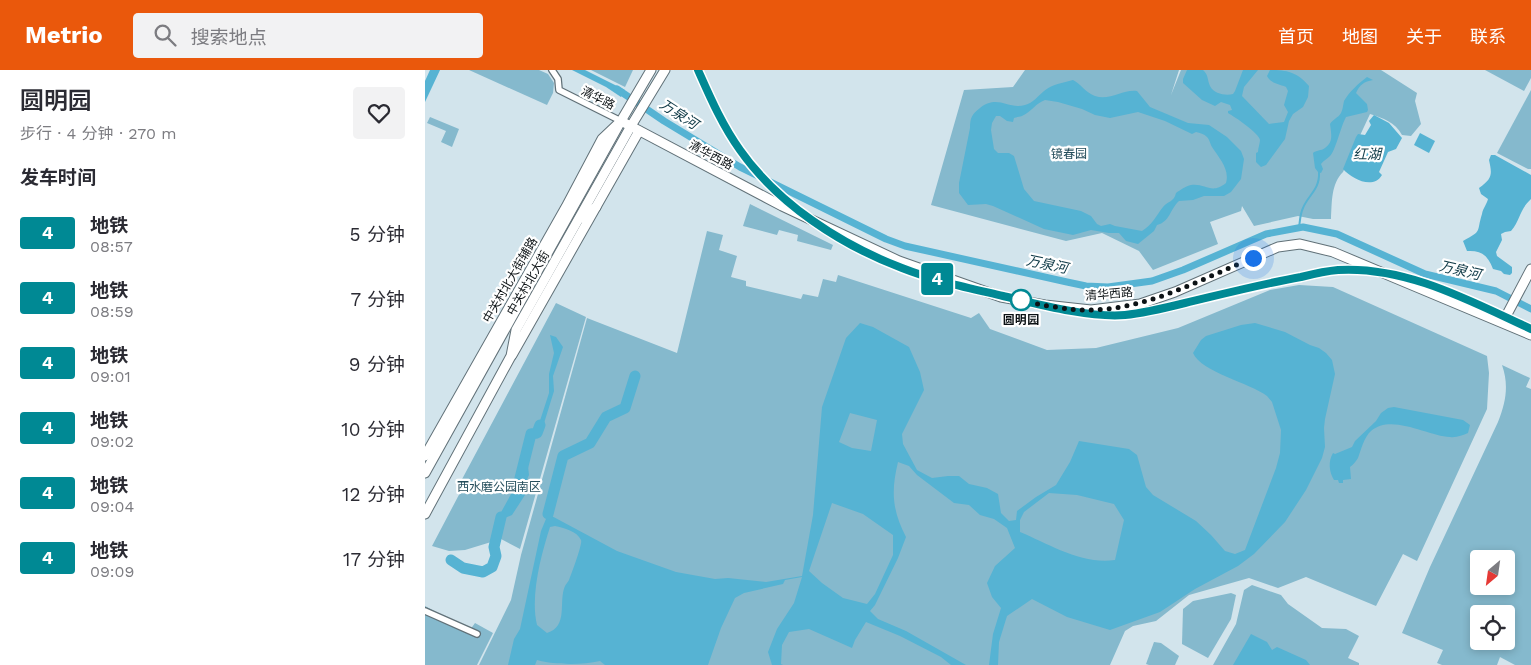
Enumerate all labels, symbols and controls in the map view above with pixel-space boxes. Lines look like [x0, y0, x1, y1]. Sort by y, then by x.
search box [133, 13, 483, 58]
text: Metrio [25, 21, 103, 49]
icon: search [151, 21, 179, 49]
text: 搜索地点 [191, 26, 267, 49]
text: 首页 [1278, 26, 1314, 47]
text: 地图 [1342, 26, 1378, 47]
text: 关于 [1406, 26, 1442, 47]
text: 联系 [1470, 26, 1506, 47]
street label: 清华路 [579, 84, 617, 112]
text: 圆明园 [20, 87, 92, 115]
button: heart [353, 87, 405, 139]
water label: 万泉河 [657, 96, 703, 134]
text: 步行 · 4 分钟 · 270 m [20, 124, 177, 143]
street label: 清华西路 [687, 138, 735, 172]
water label: 红湖 [1353, 146, 1383, 162]
park label: 镜春园 [1051, 147, 1087, 161]
text: 发车时间 [20, 166, 96, 189]
text: 地铁 [90, 214, 128, 237]
text: 4 [42, 222, 53, 243]
text: 5 分钟 [349, 223, 405, 246]
street label: 中关村北大街辅路 [480, 235, 540, 325]
text: 08:57 [90, 237, 133, 256]
your location [1241, 246, 1266, 271]
street label: 中关村北大街 [504, 248, 552, 318]
water label: 万泉河 [1025, 252, 1072, 277]
water label: 万泉河 [1438, 257, 1485, 283]
line badge: 4 [921, 263, 953, 295]
text: 4 [931, 268, 943, 289]
text: 地铁 [90, 279, 128, 302]
street label: 清华西路 [1084, 285, 1134, 303]
text: 4 [42, 287, 53, 308]
text: 7 分钟 [350, 288, 405, 311]
marker: 圆明园 [1010, 289, 1032, 311]
text: 08:59 [90, 302, 134, 321]
place label: 圆明园 [1003, 313, 1039, 327]
text: 地铁 [90, 344, 128, 367]
text: 4 [42, 352, 53, 373]
text: 9 分钟 [349, 353, 405, 376]
text: 09:01 [90, 367, 131, 386]
text: 地铁 [90, 409, 128, 432]
text: 4 [42, 417, 53, 438]
text: 10 分钟 [341, 418, 405, 441]
text: 09:02 [90, 432, 134, 451]
text: 地铁 [90, 474, 128, 497]
park label: 西水磨公园南区 [457, 480, 541, 494]
text: 4 [42, 482, 53, 503]
text: 12 分钟 [342, 483, 405, 506]
text: 09:04 [90, 497, 134, 516]
text: 地铁 [90, 539, 128, 562]
text: 4 [42, 547, 53, 568]
text: 17 分钟 [343, 548, 405, 571]
north arrow [1470, 550, 1515, 595]
map controls [1470, 550, 1515, 650]
text: 09:09 [90, 562, 134, 581]
button: locate [1470, 605, 1515, 650]

